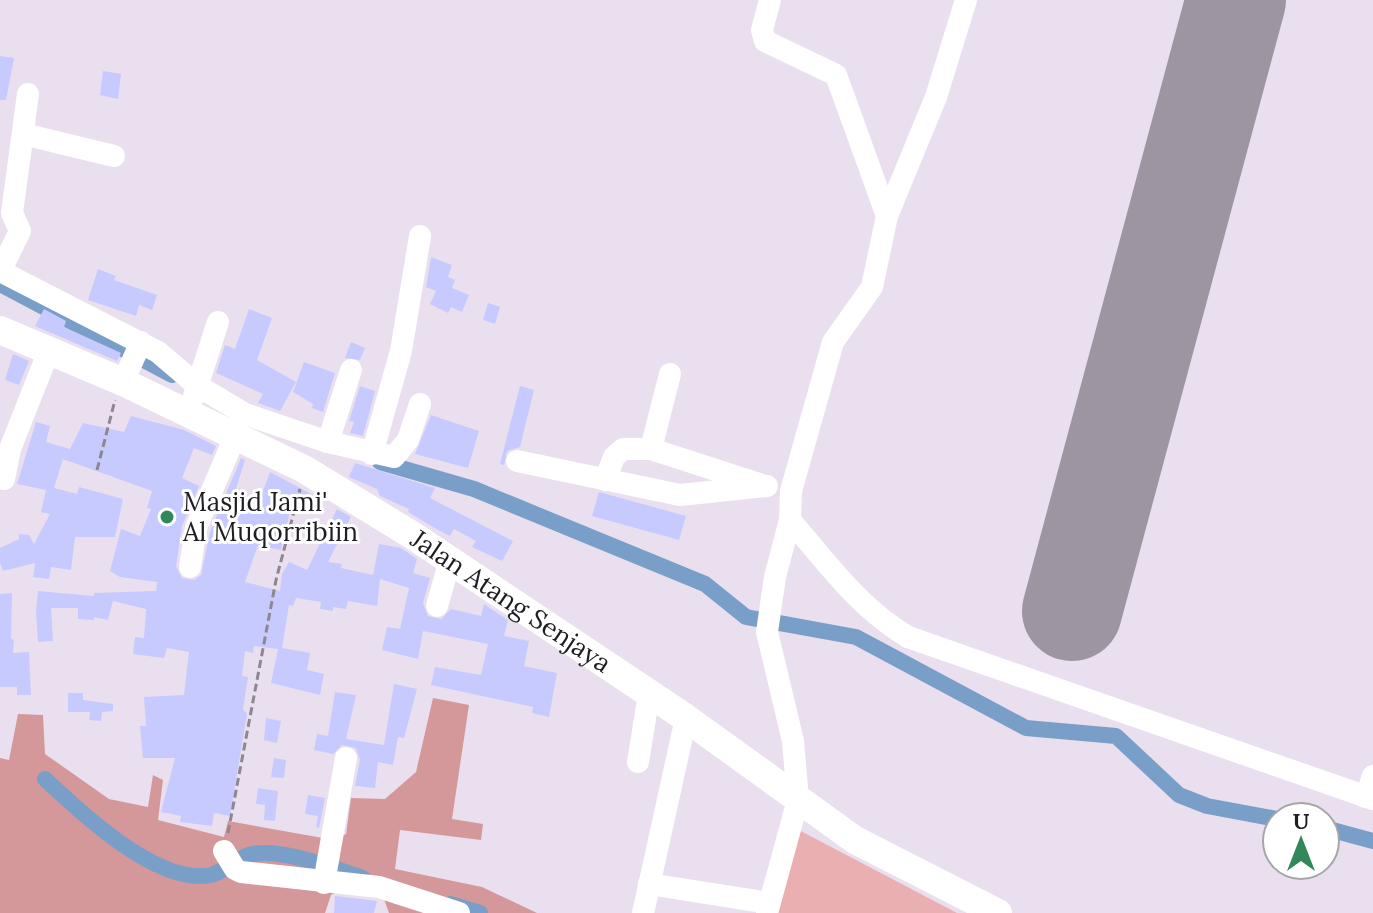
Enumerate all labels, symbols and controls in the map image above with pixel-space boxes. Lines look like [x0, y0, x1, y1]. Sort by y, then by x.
place label: Masjid Jami' Al Muqorribiin [182, 485, 358, 548]
marker: Masjid Jami' Al Muqorribiin [158, 508, 176, 526]
street label: Jalan Atang Senjaya [404, 521, 618, 679]
north arrow [1261, 801, 1341, 881]
text: U [1293, 807, 1310, 835]

